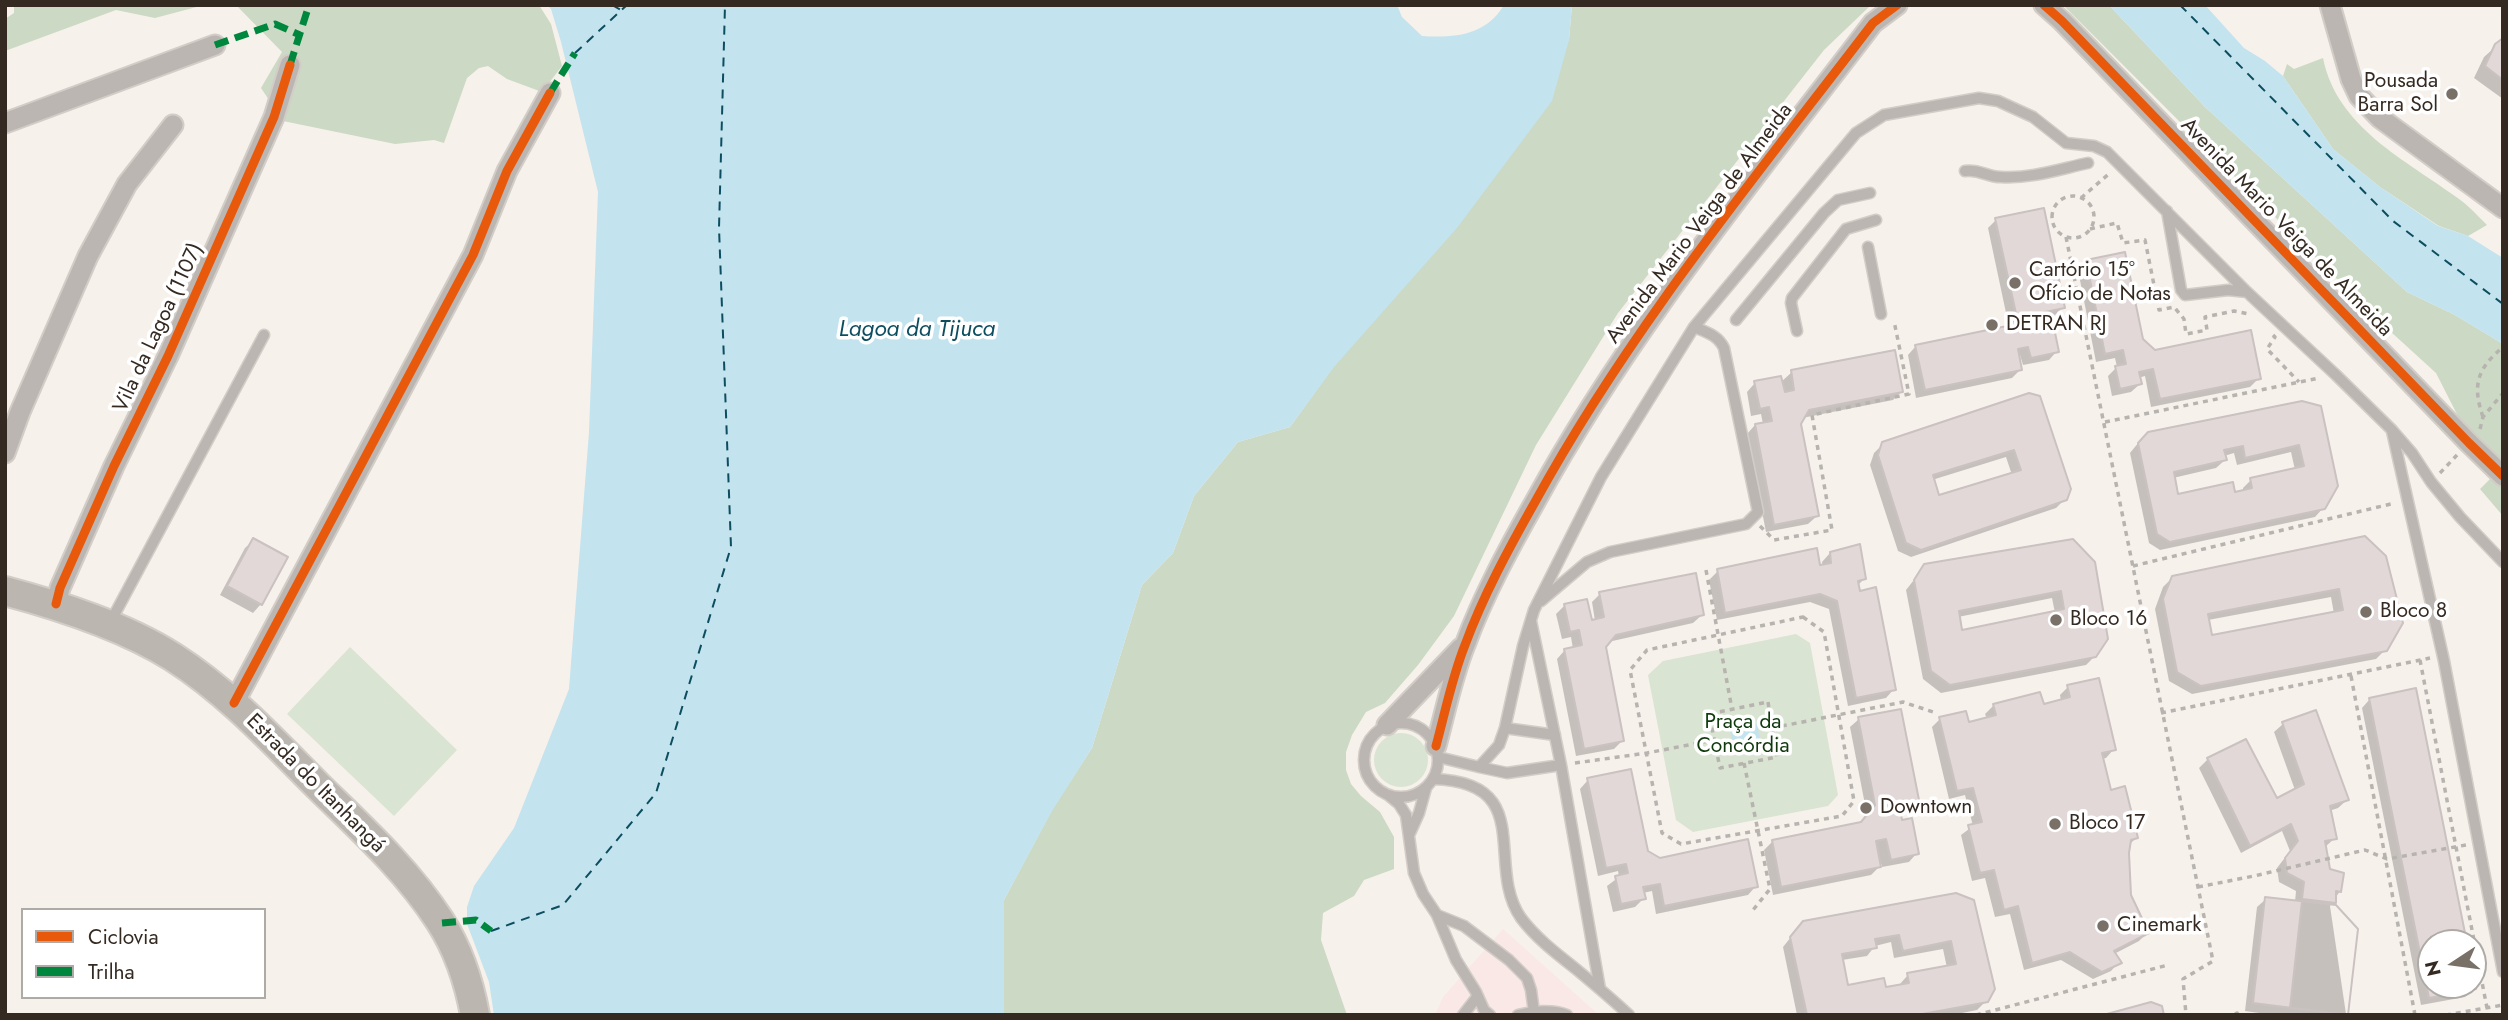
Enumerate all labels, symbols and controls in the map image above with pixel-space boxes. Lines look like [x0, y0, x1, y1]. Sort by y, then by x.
place label: Pousada Barra Sol [2358, 69, 2438, 119]
marker: Pousada Barra Sol [2444, 86, 2460, 102]
street label: Avenida Mario Veiga de Almeida [1601, 99, 1799, 349]
street label: Avenida Mario Veiga de Almeida [2175, 113, 2397, 343]
street label: Vila da Lagoa (1107) [109, 239, 209, 417]
place label: Cartório 15º Ofício de Notas [2029, 258, 2171, 308]
marker: Cartório 15º Ofício de Notas [2007, 275, 2023, 291]
place label: DETRAN RJ [2006, 312, 2107, 338]
water label: Lagoa da Tijuca [839, 316, 995, 344]
marker: DETRAN RJ [1984, 317, 2000, 333]
place label: Bloco 8 [2380, 599, 2447, 625]
marker: Bloco 8 [2358, 604, 2374, 620]
place label: Bloco 16 [2070, 607, 2147, 633]
marker: Bloco 16 [2048, 612, 2064, 628]
street label: Estrada do Itanhangá [240, 709, 390, 859]
park label: Praça da Concórdia [1696, 710, 1790, 760]
place label: Downtown [1880, 795, 1972, 821]
marker: Downtown [1858, 800, 1874, 816]
place label: Bloco 17 [2069, 811, 2145, 837]
marker: Bloco 17 [2047, 816, 2063, 832]
legend [21, 908, 266, 999]
place label: Cinemark [2117, 913, 2202, 939]
marker: Cinemark [2095, 918, 2111, 934]
text: Ciclovia [88, 922, 159, 952]
north arrow [2417, 929, 2487, 999]
text: Trilha [88, 957, 135, 987]
text: N [2418, 958, 2448, 979]

